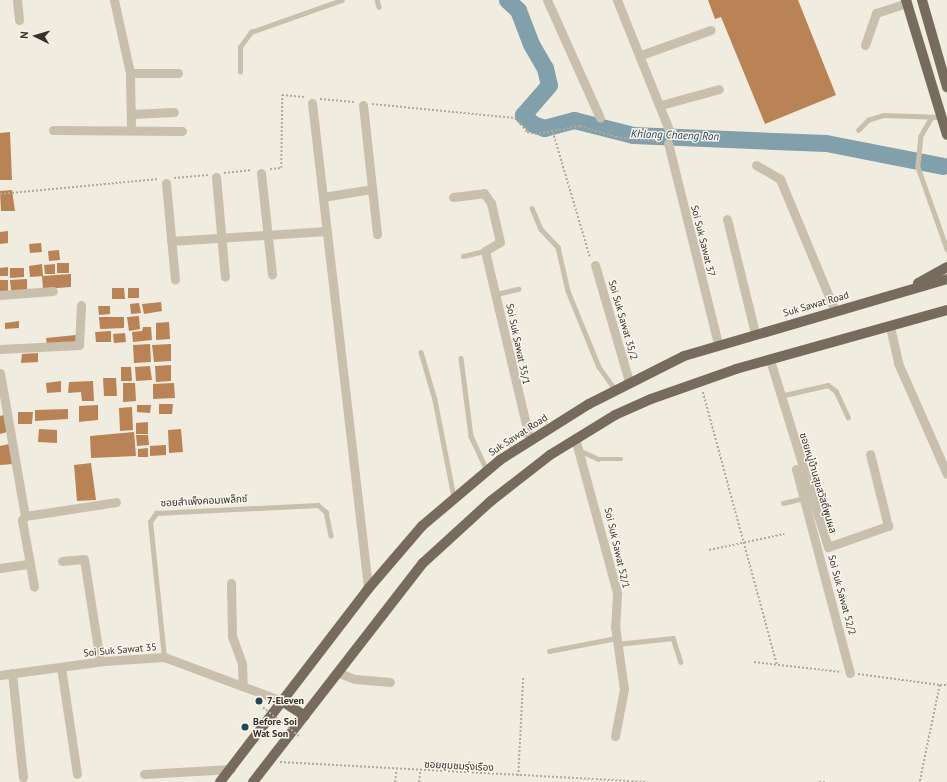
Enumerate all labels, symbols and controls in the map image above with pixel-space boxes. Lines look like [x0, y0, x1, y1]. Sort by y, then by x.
north arrow [16, 16, 56, 56]
text: N [17, 31, 31, 39]
water label: Khlong Chaeng Ron [631, 127, 719, 143]
street label: Soi Suk Sawat 37 [688, 204, 718, 278]
street label: Soi Suk Sawat 35/2 [606, 279, 640, 361]
street label: Suk Sawat Road [782, 289, 850, 319]
street label: Soi Suk Sawat 35/1 [504, 302, 532, 386]
street label: Suk Sawat Road [486, 411, 550, 459]
street label: ซอยหมู่บ้านสุขสวัสดิ์พูนผล [797, 431, 839, 535]
street label: ซอยสำเพ็งคอมเพล็กซ์ [160, 493, 248, 509]
street label: Soi Suk Sawat 52/1 [602, 506, 632, 590]
street label: Soi Suk Sawat 52/2 [826, 554, 858, 636]
street label: Soi Suk Sawat 35 [83, 641, 157, 659]
place label: 7-Eleven [267, 695, 304, 707]
marker: 7-Eleven [254, 696, 264, 706]
place label: Before Soi Wat Son [253, 715, 297, 738]
marker: Before Soi Wat Son [240, 722, 250, 732]
street label: ซอยชุมชมรุ่งเรือง [424, 758, 494, 774]

